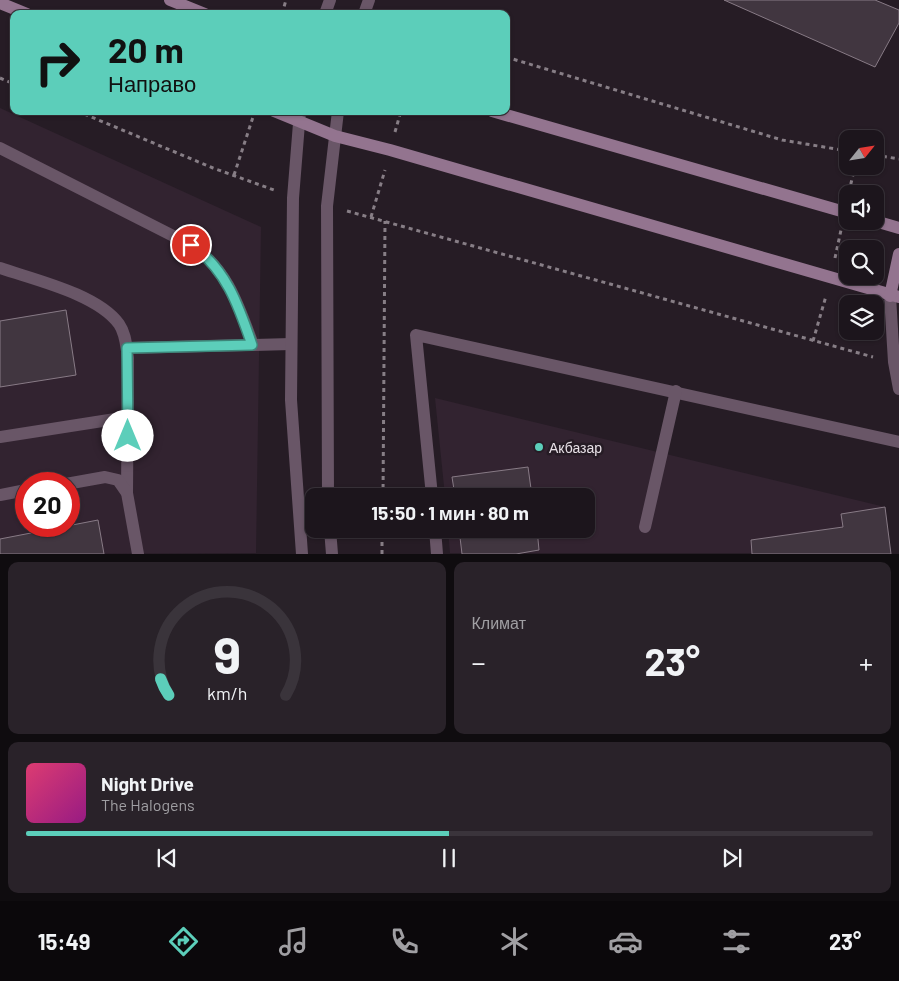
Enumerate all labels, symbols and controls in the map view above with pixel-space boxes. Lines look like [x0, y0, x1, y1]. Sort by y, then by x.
text: 20 m [108, 28, 184, 70]
icon: right [25, 30, 90, 95]
text: Направо [108, 70, 196, 96]
north arrow [839, 130, 884, 175]
map controls [839, 130, 884, 340]
button: sound [839, 185, 884, 230]
pin [170, 224, 212, 266]
icon: arrive [177, 231, 205, 259]
button: search [839, 240, 884, 285]
button: layers [839, 295, 884, 340]
position arrow [101, 409, 153, 461]
place label: Акбазар [549, 439, 602, 456]
marker: Акбазар [533, 441, 545, 453]
speed limit sign: 20 [15, 472, 80, 537]
text: 15:50 · 1 мин · 80 m [371, 501, 529, 524]
text: Климат [472, 613, 526, 632]
text: 9 [213, 622, 241, 684]
text: 23° [644, 638, 700, 684]
text: − [472, 645, 486, 679]
text: + [859, 645, 873, 679]
text: km/h [207, 682, 247, 704]
text: Night Drive [101, 772, 194, 795]
text: The Halogens [101, 795, 195, 814]
icon: previous [153, 844, 181, 872]
icon: pause [435, 844, 463, 872]
icon: next [718, 844, 746, 872]
icon: directions [166, 924, 201, 959]
icon: music [276, 924, 311, 959]
icon: phone [387, 924, 422, 959]
icon: climate [497, 924, 532, 959]
icon: car [608, 924, 643, 959]
icon: filters [719, 924, 754, 959]
text: 15:49 [38, 928, 90, 954]
text: 23° [829, 928, 861, 954]

